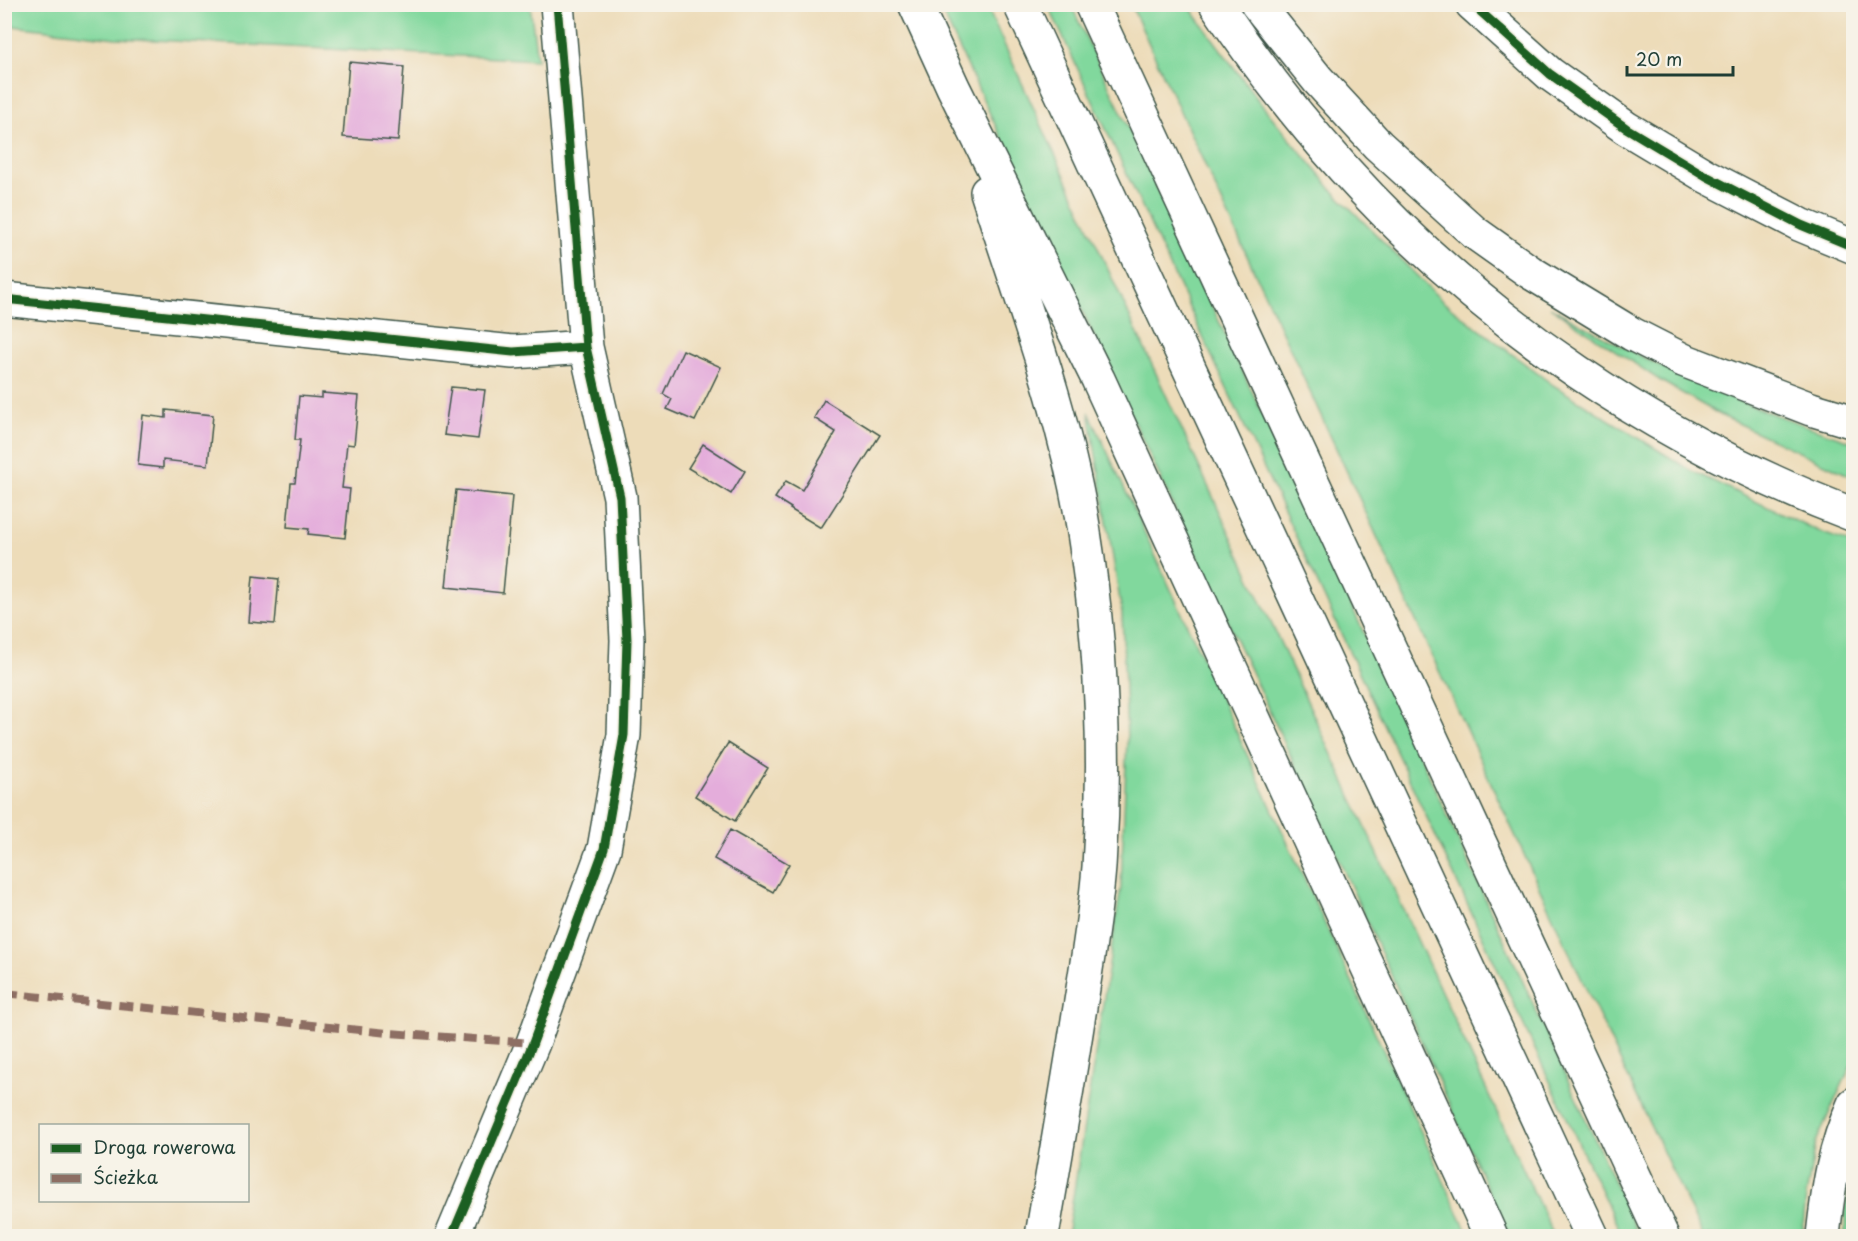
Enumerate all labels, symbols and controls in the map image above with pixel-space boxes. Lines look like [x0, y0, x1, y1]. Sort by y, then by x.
scale bar [1627, 39, 1734, 77]
text: 20 m [1636, 45, 1682, 72]
legend [39, 1124, 249, 1202]
text: Droga rowerowa [93, 1133, 236, 1160]
text: Ścieżka [93, 1163, 159, 1190]

